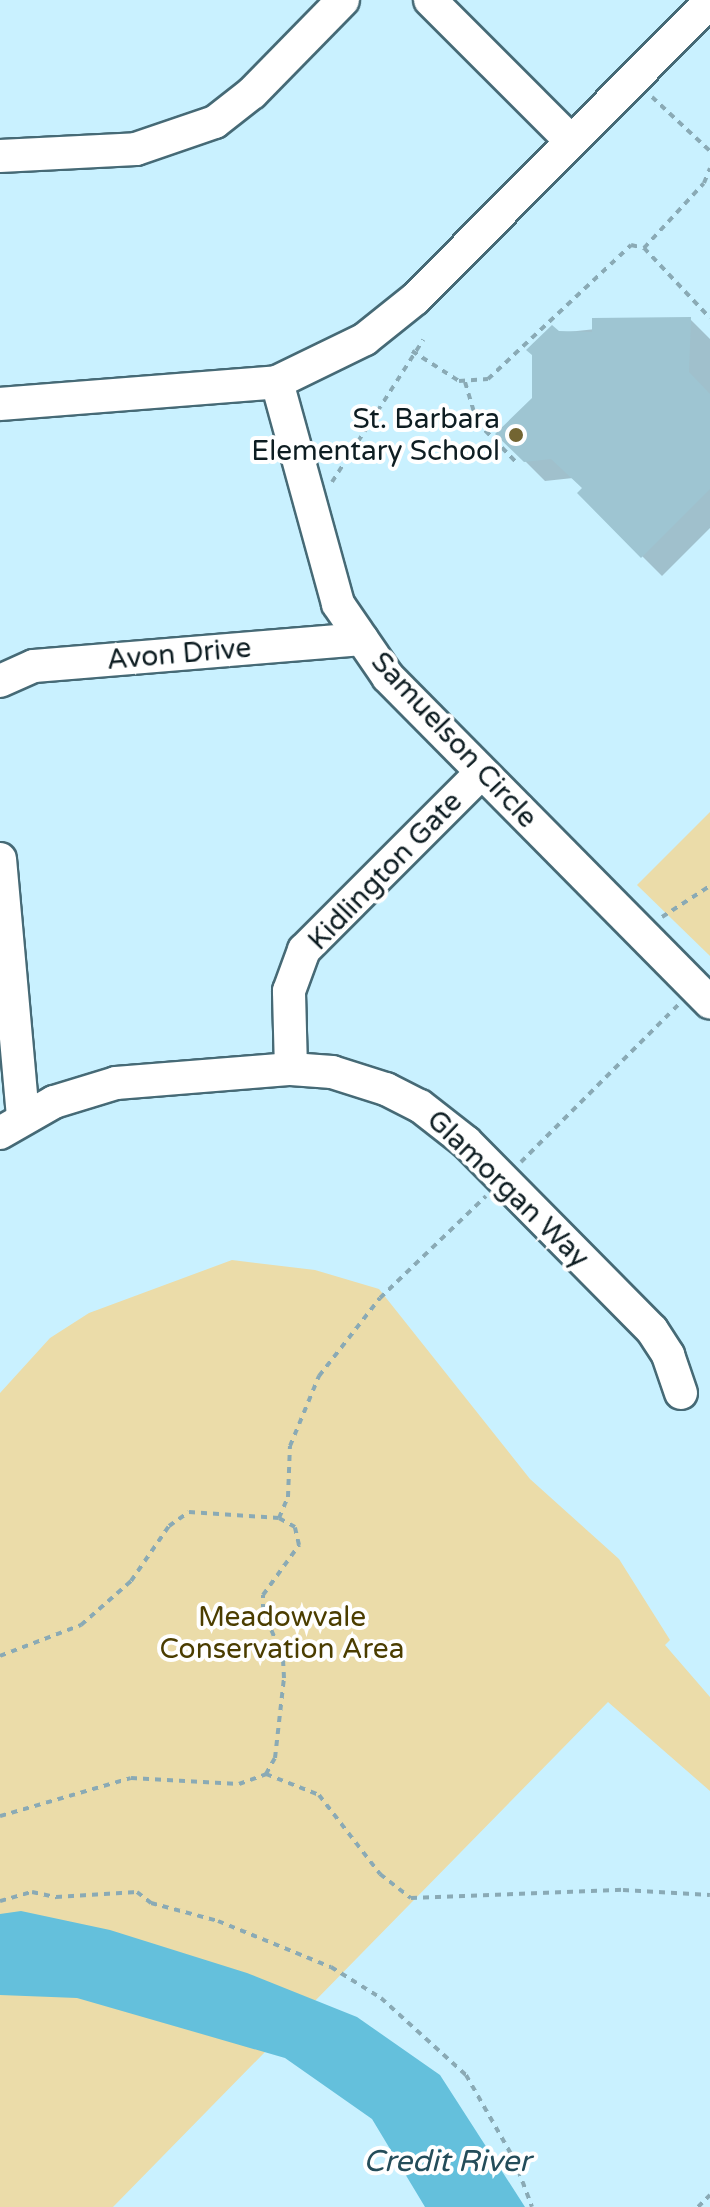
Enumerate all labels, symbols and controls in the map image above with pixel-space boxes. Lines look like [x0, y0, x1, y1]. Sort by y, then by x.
place label: St. Barbara Elementary School [251, 402, 500, 468]
marker: St. Barbara Elementary School [507, 426, 525, 444]
street label: Avon Drive [105, 631, 253, 677]
street label: Samuelson Circle [364, 645, 544, 835]
street label: Kidlington Gate [301, 785, 469, 957]
street label: Glamorgan Way [420, 1103, 596, 1275]
park label: Meadowvale Conservation Area [160, 1600, 404, 1666]
water label: Credit River [363, 2144, 531, 2180]

